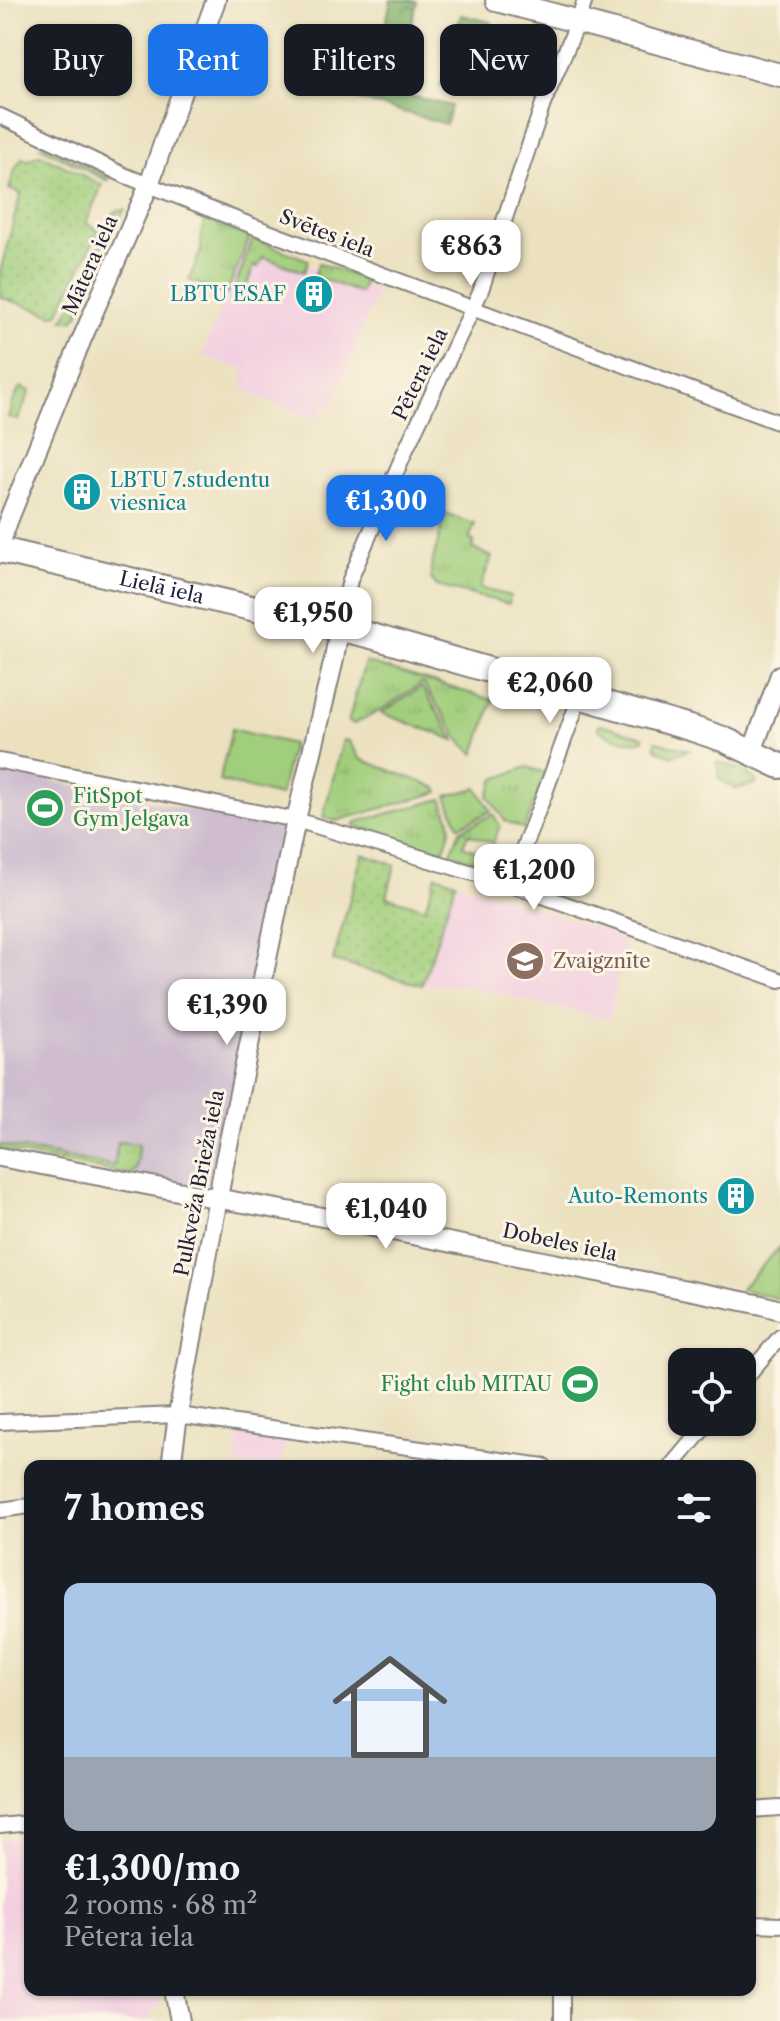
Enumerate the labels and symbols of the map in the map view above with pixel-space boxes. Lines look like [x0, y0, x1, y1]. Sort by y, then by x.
street label: Svētes iela [276, 204, 378, 262]
street label: Mātera iela [57, 211, 123, 319]
pin: €863 [424, 220, 518, 288]
building icon: LBTU ESAF [293, 273, 335, 315]
place label: LBTU ESAF [170, 282, 286, 306]
street label: Pētera iela [387, 323, 453, 424]
place label: LBTU 7.studentu viesnīca [109, 468, 270, 515]
building icon: LBTU 7.studentu viesnīca [61, 471, 103, 513]
pin: €1,300 [321, 475, 451, 543]
street label: Lielā iela [117, 566, 207, 609]
pin: €1,950 [248, 587, 378, 655]
pin: €2,060 [485, 657, 615, 725]
place label: FitSpot Gym Jelgava [73, 784, 190, 831]
sports icon: FitSpot Gym Jelgava [24, 787, 66, 829]
pin: €1,200 [469, 844, 599, 912]
school or university icon: Zvaigznīte [504, 940, 546, 982]
place label: Zvaigznīte [553, 949, 650, 973]
pin: €1,390 [162, 979, 292, 1047]
street label: Pulkveža Brieža iela [169, 1087, 229, 1278]
building icon: Auto-Remonts [715, 1175, 757, 1217]
pin: €1,040 [321, 1183, 451, 1251]
place label: Auto-Remonts [567, 1184, 708, 1208]
street label: Dobeles iela [500, 1218, 620, 1266]
sports icon: Fight club MITAU [559, 1363, 601, 1405]
place label: Fight club MITAU [381, 1372, 552, 1396]

